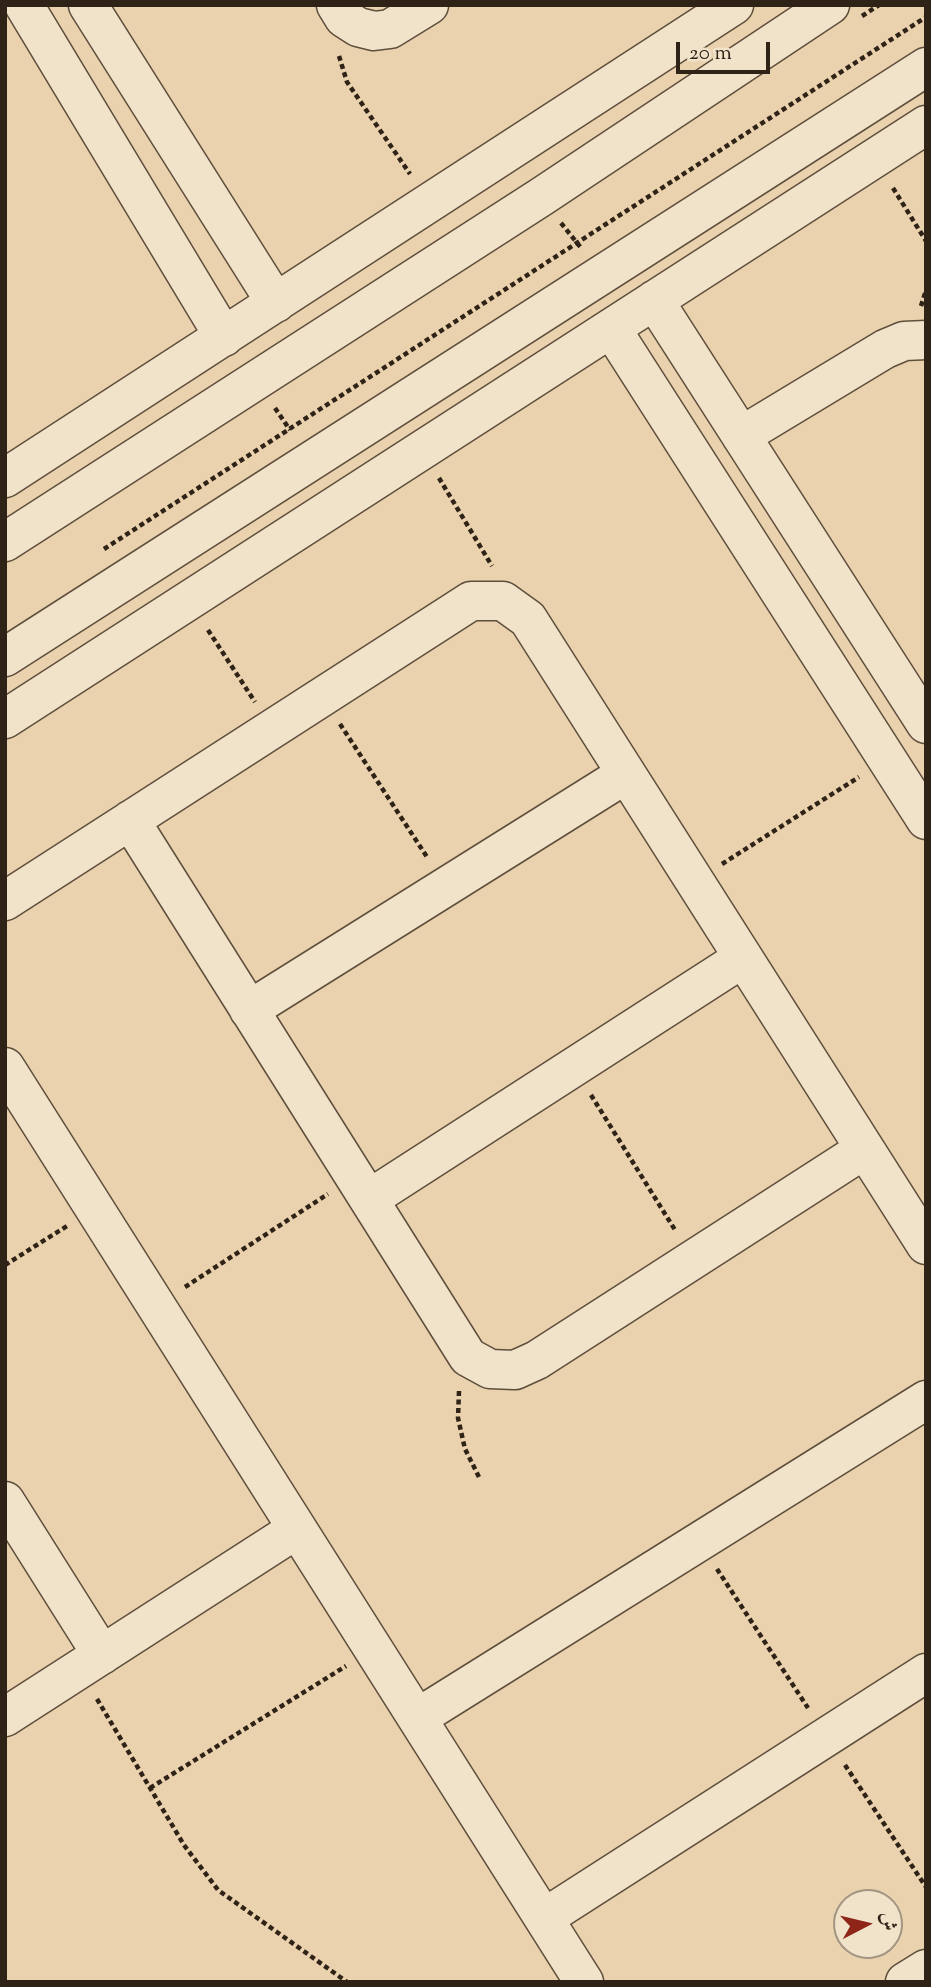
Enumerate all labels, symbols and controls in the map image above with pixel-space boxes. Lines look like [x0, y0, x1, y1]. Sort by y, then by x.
scale bar [679, 28, 774, 72]
text: 20 m [689, 39, 732, 69]
north arrow [833, 1889, 903, 1959]
text: ش [873, 1911, 902, 1933]

